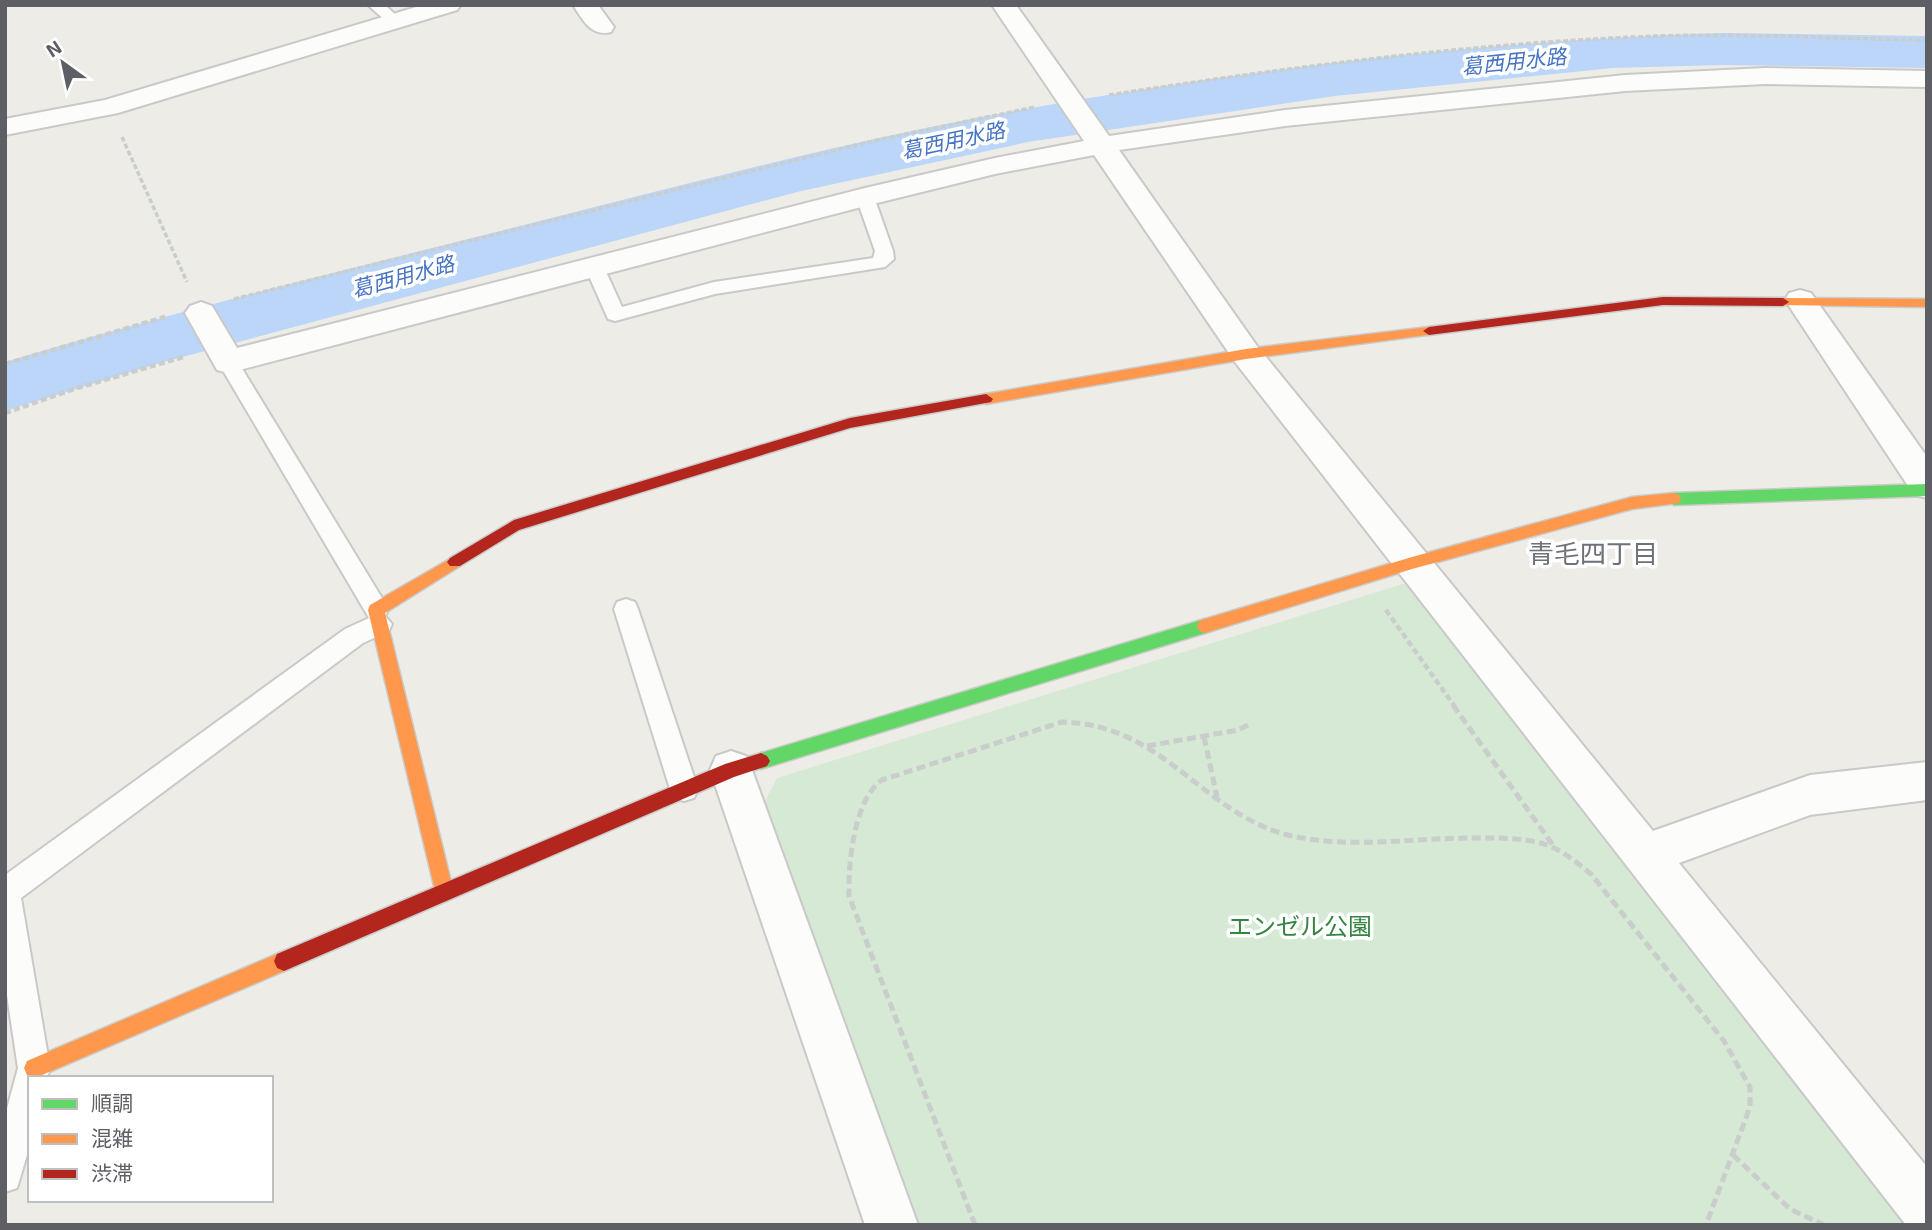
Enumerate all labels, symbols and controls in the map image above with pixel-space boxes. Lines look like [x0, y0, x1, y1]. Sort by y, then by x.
north arrow [28, 28, 98, 98]
text: N [41, 35, 65, 62]
water label: 葛西用水路 [1460, 42, 1569, 78]
water label: 葛西用水路 [899, 116, 1009, 163]
water label: 葛西用水路 [349, 249, 458, 301]
district label: 青毛四丁目 [1528, 537, 1658, 568]
park label: エンゼル公園 [1228, 911, 1372, 940]
legend [28, 1076, 273, 1202]
text: 順調 [91, 1090, 133, 1115]
text: 混雑 [91, 1125, 133, 1150]
text: 渋滞 [91, 1160, 133, 1185]

